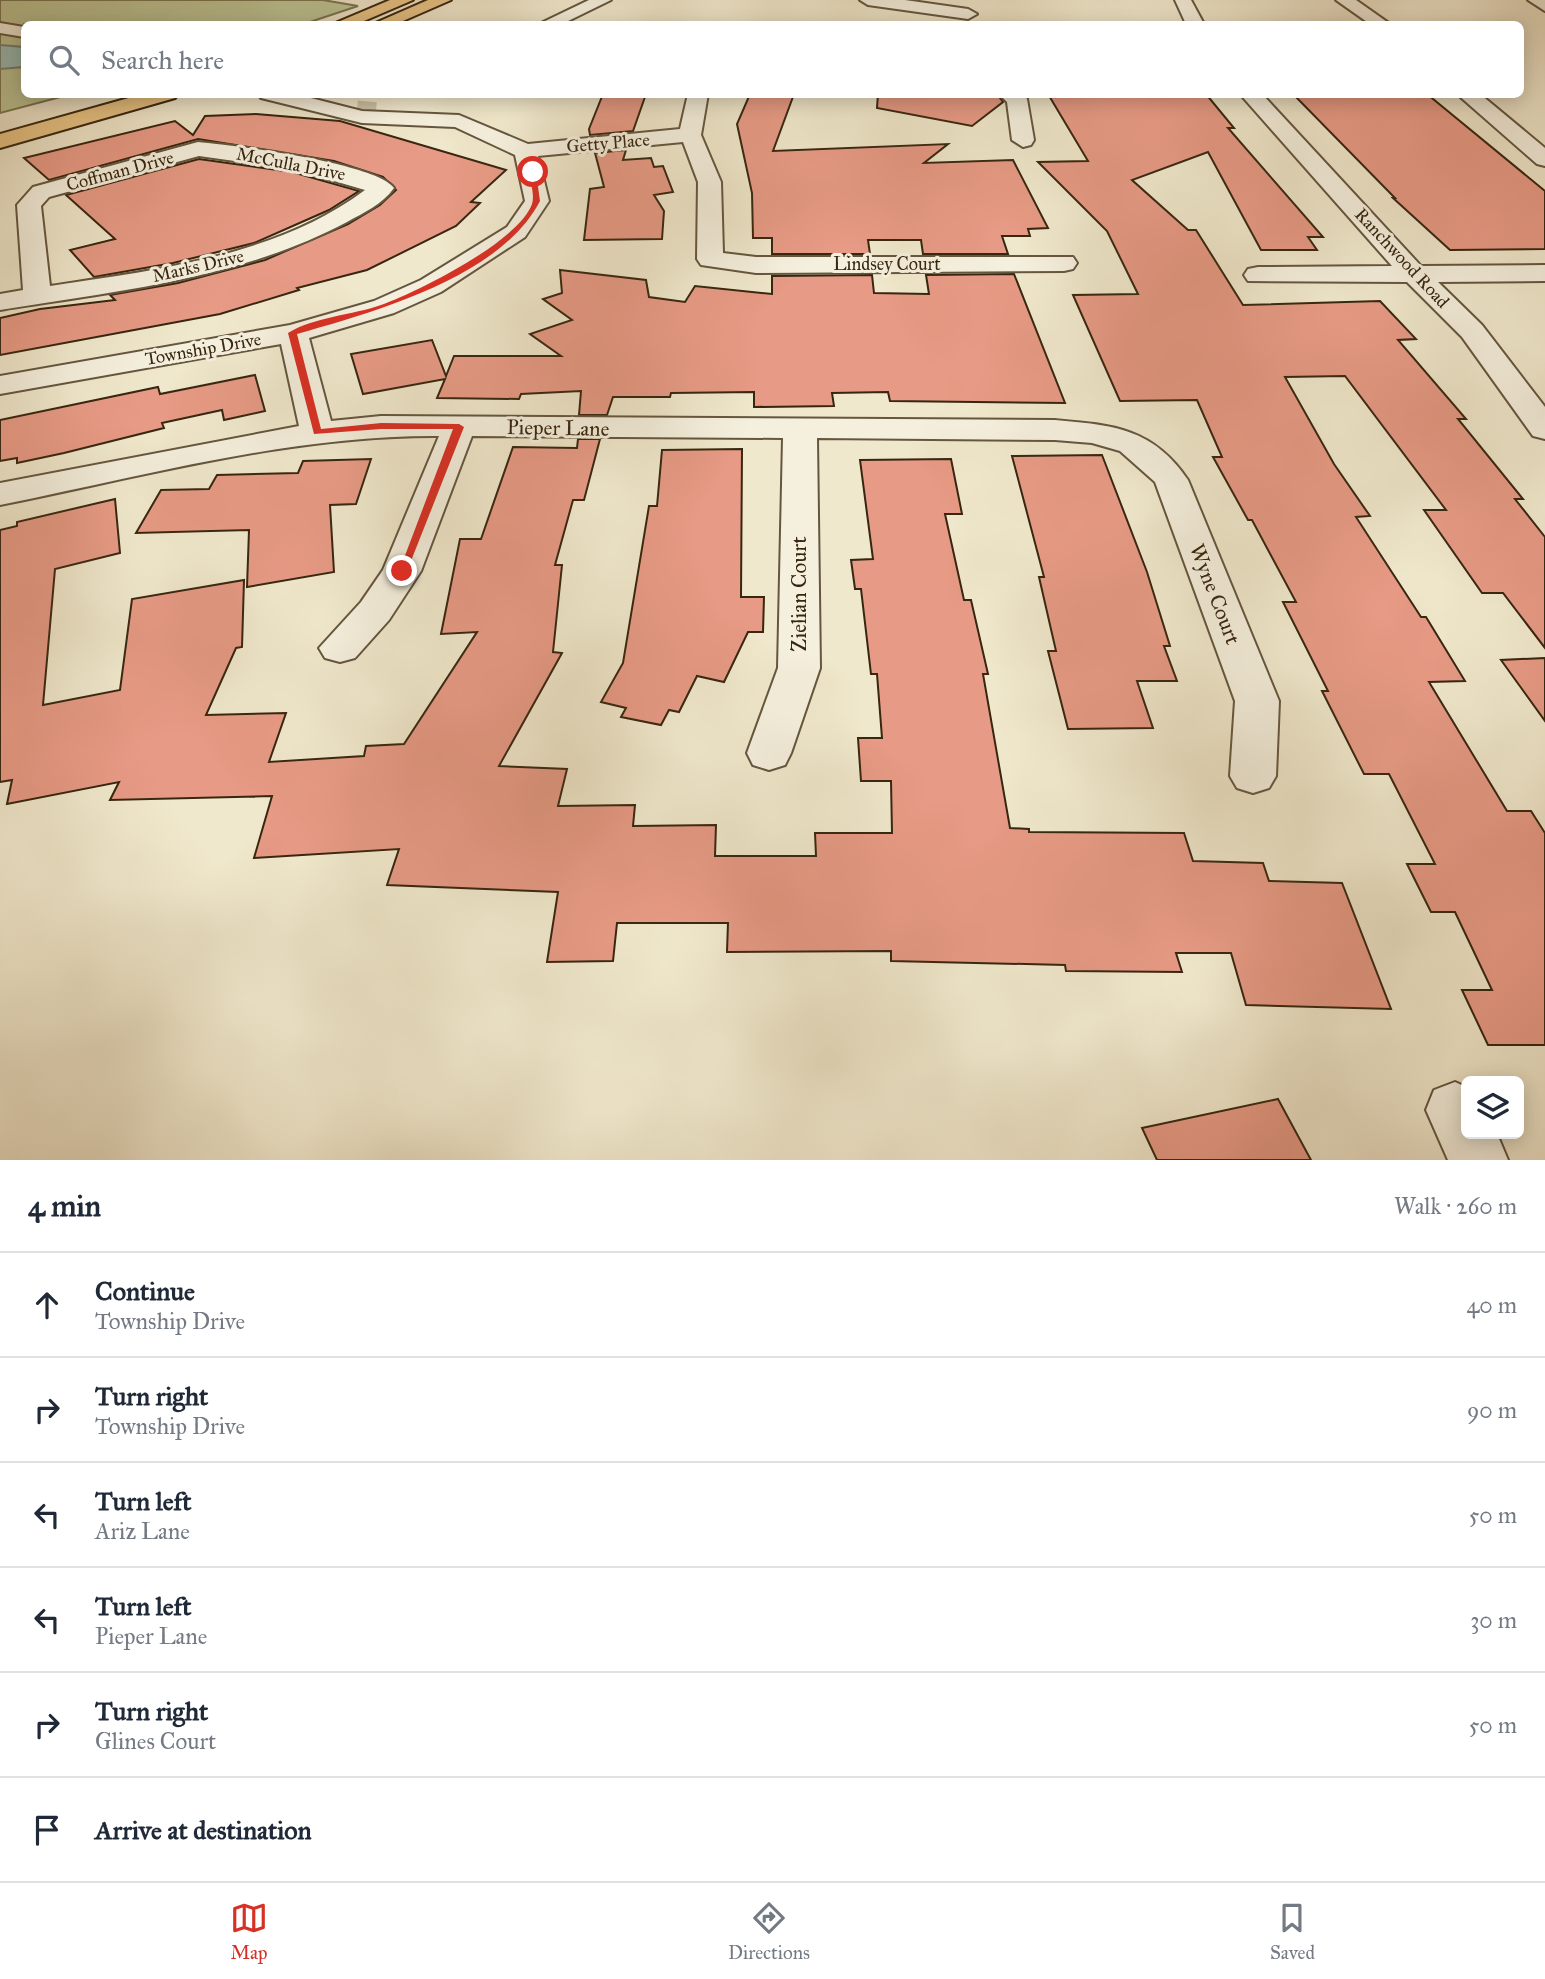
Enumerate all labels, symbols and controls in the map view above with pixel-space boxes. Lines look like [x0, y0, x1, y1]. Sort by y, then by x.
search box [21, 21, 1524, 98]
icon: search [45, 41, 83, 79]
text: Search here [101, 44, 224, 76]
street label: Getty Place [565, 128, 651, 158]
street label: McCulla Drive [235, 143, 347, 185]
street label: Coffman Drive [64, 146, 176, 196]
route start [517, 156, 548, 187]
street label: Ranchwood Road [1350, 203, 1454, 313]
street label: Marks Drive [150, 245, 246, 287]
street label: Lindsey Court [833, 253, 941, 275]
street label: Township Drive [143, 328, 263, 370]
street label: Pieper Lane [506, 414, 610, 442]
street label: Zielian Court [786, 536, 812, 652]
street label: Wyne Court [1184, 540, 1246, 649]
route end [386, 555, 417, 586]
map controls [1461, 1076, 1524, 1139]
button: layers [1461, 1076, 1524, 1139]
text: 4 min [28, 1188, 101, 1224]
text: Walk · 260 m [1394, 1192, 1517, 1220]
text: Continue [95, 1275, 195, 1307]
icon: ahead [28, 1286, 66, 1324]
text: 40 m [1467, 1291, 1517, 1319]
text: Township Drive [95, 1307, 245, 1335]
text: Turn right [95, 1380, 208, 1412]
icon: right [28, 1391, 66, 1429]
text: 90 m [1467, 1396, 1517, 1424]
text: Township Drive [95, 1412, 245, 1440]
text: Turn left [95, 1485, 191, 1517]
icon: left [28, 1496, 66, 1534]
text: 50 m [1469, 1501, 1517, 1529]
text: Ariz Lane [95, 1517, 190, 1545]
text: Turn left [95, 1590, 191, 1622]
icon: left [28, 1601, 66, 1639]
text: 30 m [1470, 1606, 1517, 1634]
text: Pieper Lane [95, 1622, 207, 1650]
text: Turn right [95, 1695, 208, 1727]
icon: right [28, 1706, 66, 1744]
text: 50 m [1469, 1711, 1517, 1739]
text: Glines Court [95, 1727, 216, 1755]
icon: arrive [28, 1811, 66, 1849]
text: Arrive at destination [95, 1814, 312, 1846]
tab: Map [230, 1899, 268, 1964]
tab: Directions [728, 1899, 810, 1964]
tab: Saved [1270, 1899, 1315, 1964]

